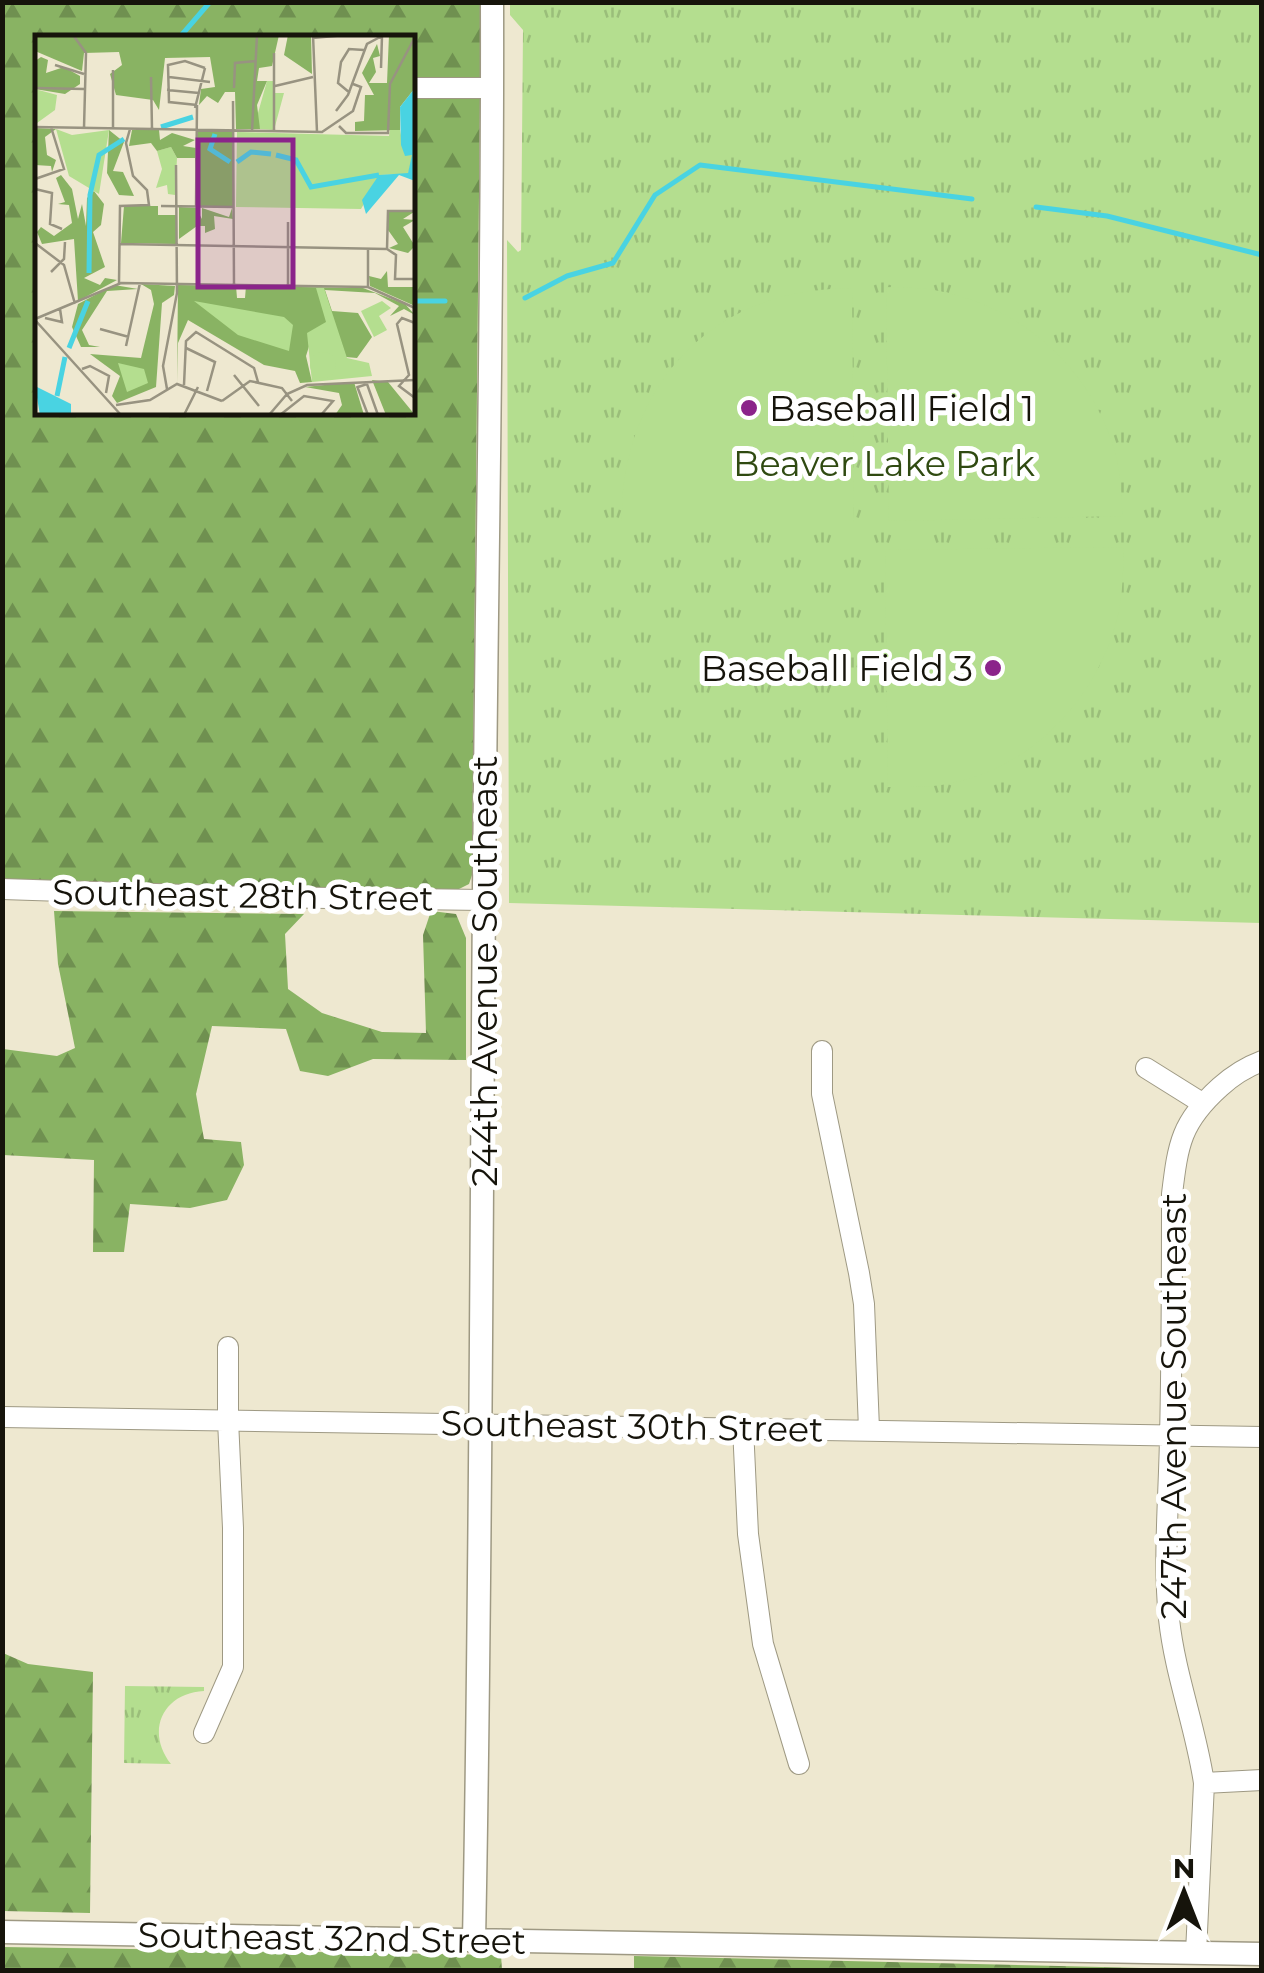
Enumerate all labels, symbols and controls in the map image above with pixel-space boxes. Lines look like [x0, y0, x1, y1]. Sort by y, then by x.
inset map [35, 35, 415, 415]
place label: Baseball Field 1 [769, 387, 1034, 430]
marker: Baseball Field 1 [738, 397, 760, 419]
park label: Beaver Lake Park [733, 442, 1035, 485]
place label: Baseball Field 3 [701, 647, 973, 690]
marker: Baseball Field 3 [982, 657, 1004, 679]
street label: 244th Avenue Southeast [463, 755, 506, 1187]
street label: Southeast 28th Street [52, 870, 434, 920]
street label: 247th Avenue Southeast [1152, 1193, 1195, 1619]
street label: Southeast 30th Street [440, 1401, 824, 1451]
north arrow [1134, 1843, 1234, 1943]
text: N [1173, 1851, 1195, 1885]
street label: Southeast 32nd Street [137, 1913, 527, 1963]

